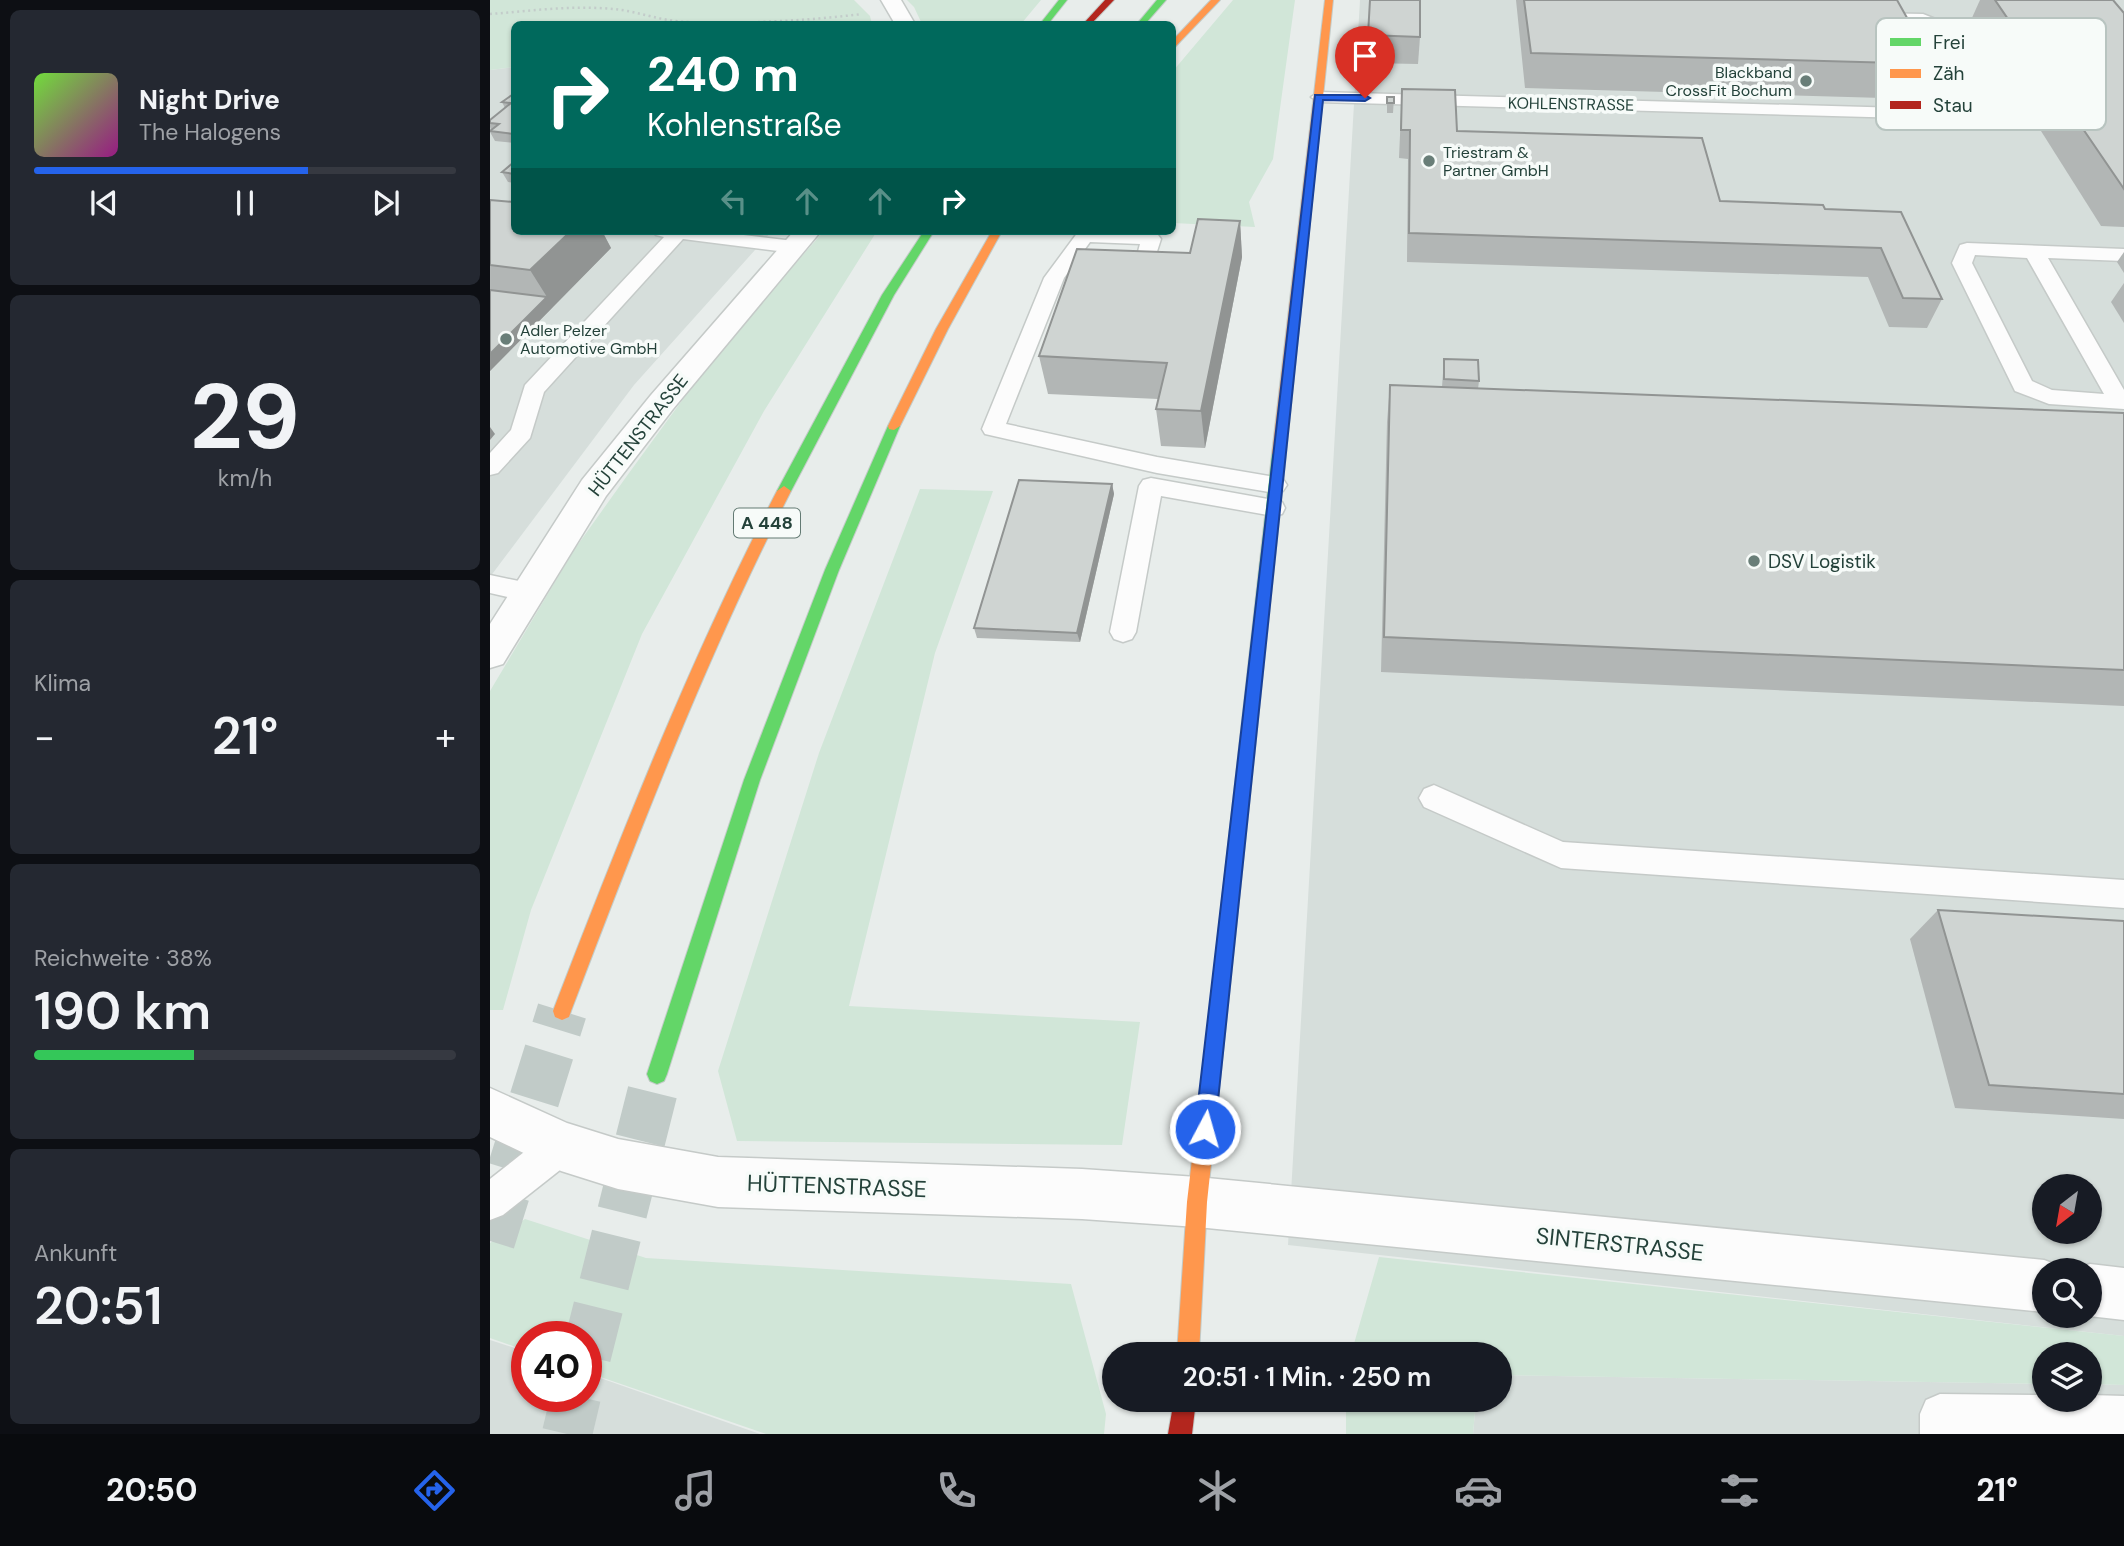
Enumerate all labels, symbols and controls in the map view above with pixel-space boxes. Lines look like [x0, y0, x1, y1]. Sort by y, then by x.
legend [1876, 18, 2106, 130]
pin [1335, 26, 1395, 98]
text: Frei [1933, 30, 1965, 55]
icon: arrive [1346, 37, 1384, 75]
text: 240 m [647, 42, 799, 106]
icon: right [532, 49, 623, 140]
text: Zäh [1933, 61, 1965, 86]
place label: Blackband CrossFit Bochum [1666, 62, 1792, 101]
marker: Blackband CrossFit Bochum [1798, 73, 1814, 89]
text: Night Drive [139, 83, 280, 117]
street label: KOHLENSTRASSE [1508, 92, 1634, 116]
text: Stau [1933, 93, 1973, 118]
text: Kohlenstraße [647, 104, 842, 146]
text: The Halogens [139, 117, 281, 147]
place label: Triestram & Partner GmbH [1443, 142, 1549, 181]
marker: Triestram & Partner GmbH [1421, 153, 1437, 169]
icon: left [715, 182, 753, 220]
icon: ahead [788, 182, 826, 220]
icon: ahead [861, 182, 899, 220]
icon: right [934, 182, 972, 220]
icon: previous [85, 184, 123, 222]
icon: pause [226, 184, 264, 222]
icon: next [367, 184, 405, 222]
place label: Adler Pelzer Automotive GmbH [520, 320, 657, 359]
marker: Adler Pelzer Automotive GmbH [498, 331, 514, 347]
text: 29 [190, 358, 300, 476]
street label: HÜTTENSTRASSE [582, 369, 694, 501]
text: km/h [218, 463, 272, 493]
road number: A 448 [734, 508, 800, 538]
place label: DSV Logistik [1768, 549, 1876, 574]
marker: DSV Logistik [1746, 553, 1762, 569]
text: Klima [34, 668, 91, 698]
text: 21° [212, 702, 278, 770]
text: − [34, 712, 55, 762]
text: + [435, 712, 456, 762]
text: Reichweite · 38% [34, 943, 212, 973]
text: 190 km [34, 977, 211, 1045]
position arrow [1168, 1092, 1242, 1166]
street label: HÜTTENSTRASSE [747, 1168, 927, 1204]
north arrow [2032, 1174, 2102, 1244]
map controls [2032, 1174, 2102, 1412]
street label: SINTERSTRASSE [1535, 1220, 1705, 1268]
text: Ankunft [34, 1238, 117, 1268]
button: search [2032, 1258, 2102, 1328]
text: 20:51 [34, 1272, 163, 1340]
speed limit sign: 40 [511, 1321, 602, 1412]
button: layers [2032, 1342, 2102, 1412]
text: 20:51 · 1 Min. · 250 m [1183, 1360, 1431, 1394]
icon: directions [410, 1466, 459, 1515]
icon: music [671, 1466, 720, 1515]
icon: phone [932, 1466, 981, 1515]
icon: climate [1193, 1466, 1242, 1515]
icon: car [1454, 1466, 1503, 1515]
icon: filters [1715, 1466, 1764, 1515]
text: 20:50 [106, 1469, 197, 1511]
text: 21° [1976, 1469, 2018, 1511]

